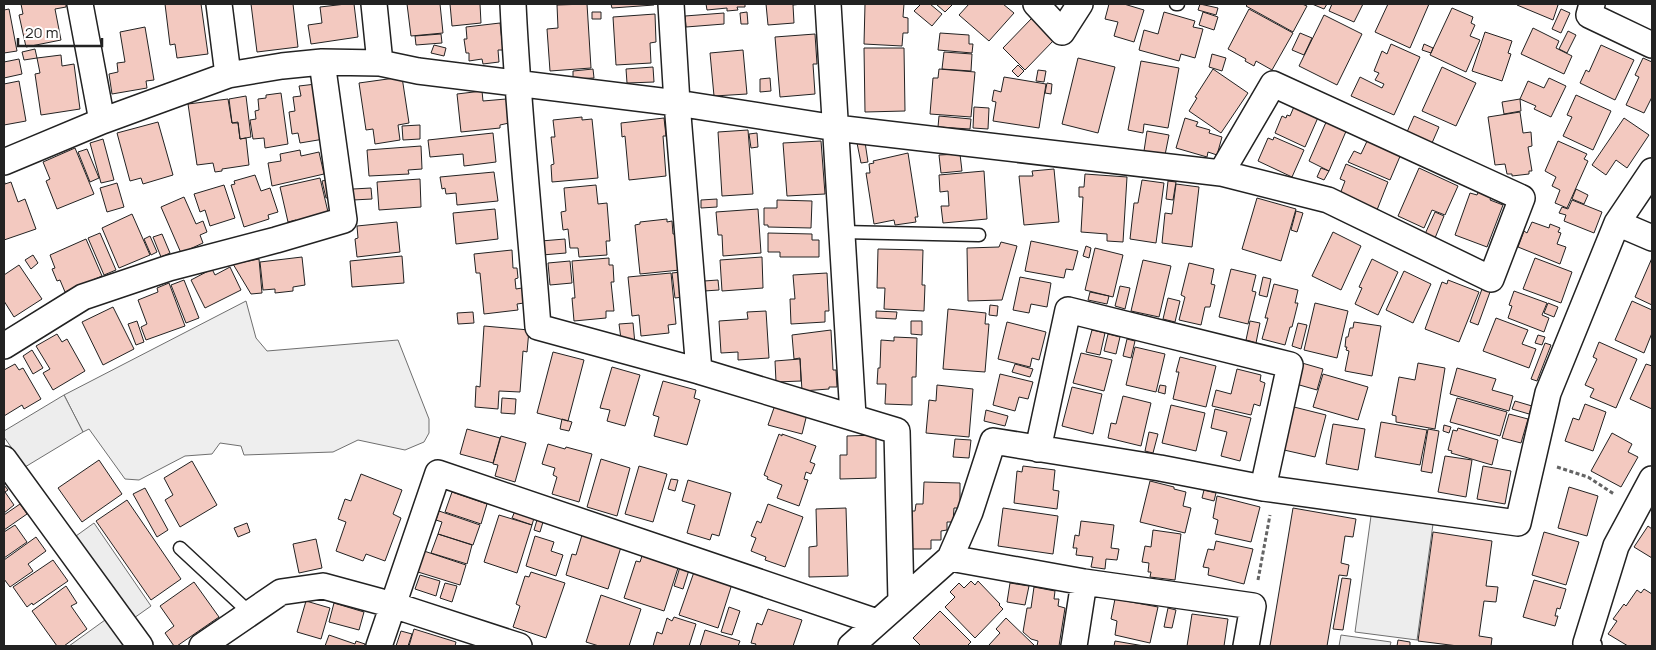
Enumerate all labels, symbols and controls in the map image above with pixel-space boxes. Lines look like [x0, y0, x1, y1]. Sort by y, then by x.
scale bar [18, 15, 101, 47]
text: 20 m [25, 22, 58, 43]

